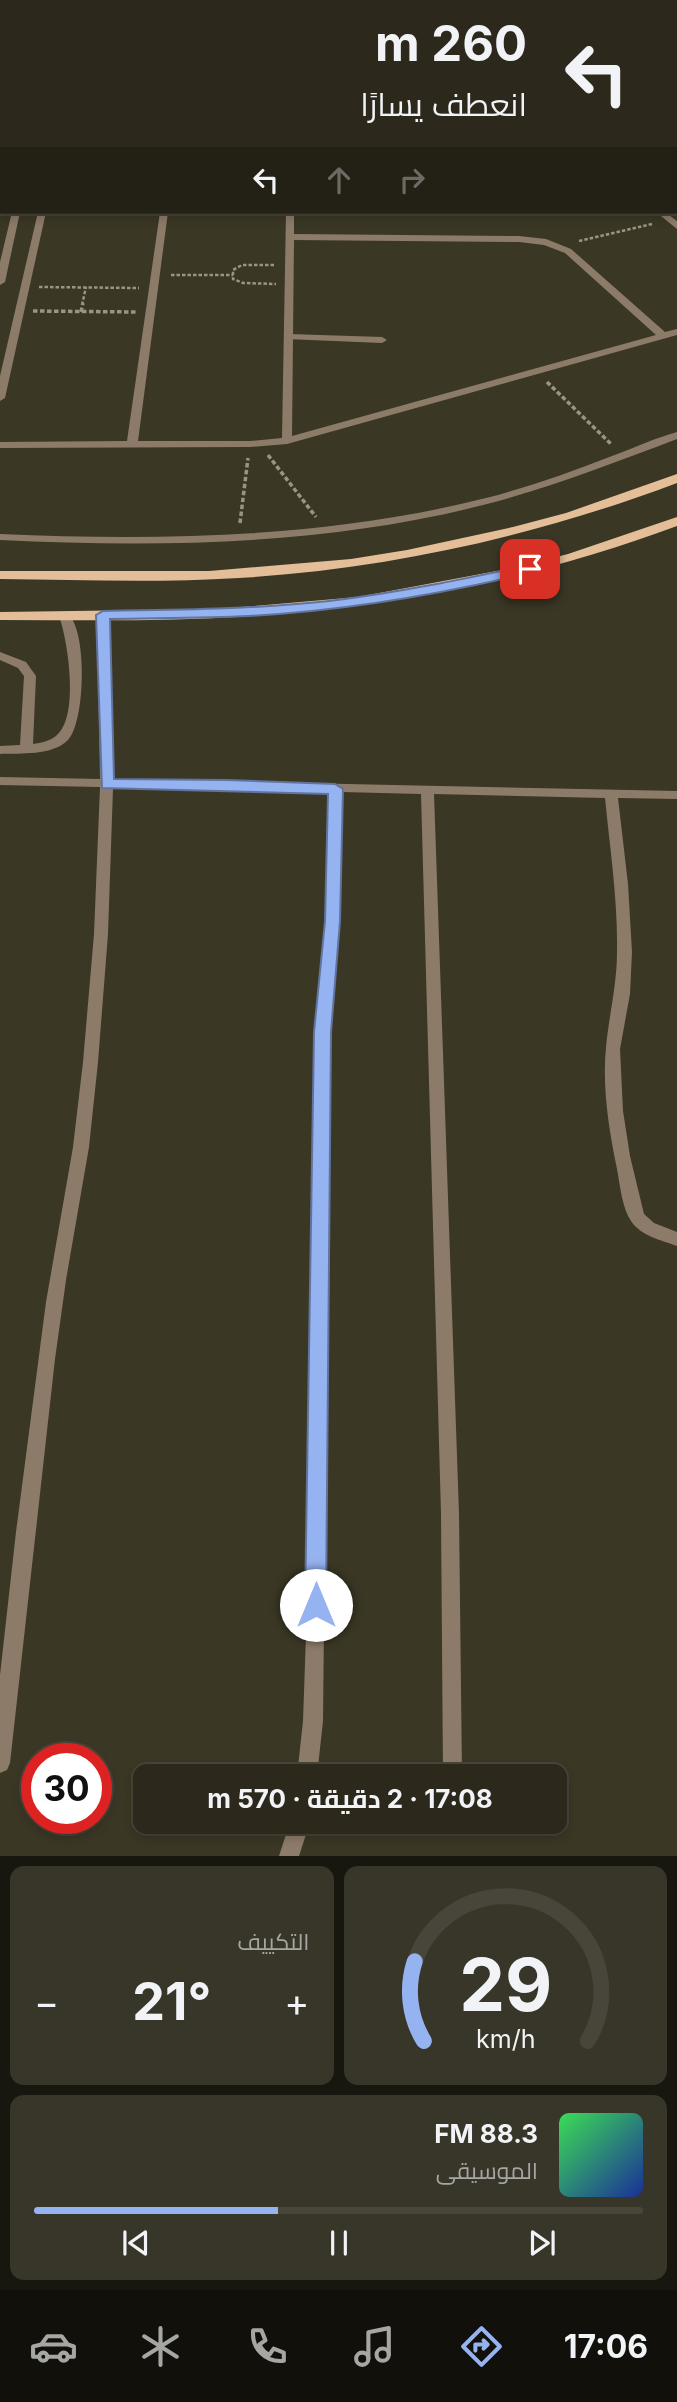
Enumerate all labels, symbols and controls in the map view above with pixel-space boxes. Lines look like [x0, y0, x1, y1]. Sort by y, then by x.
text: 260 m [375, 14, 527, 73]
icon: left [551, 28, 642, 119]
text: انعطف يسارًا [360, 85, 527, 124]
icon: left [247, 161, 285, 199]
icon: ahead [320, 161, 358, 199]
icon: right [393, 161, 431, 199]
pin [500, 539, 560, 599]
icon: arrive [511, 550, 549, 588]
position arrow [279, 1568, 353, 1642]
speed limit sign: 30 [21, 1743, 112, 1834]
text: 17:08 · 2 دقيقة · 570 m [207, 1783, 493, 1814]
text: التكييف [237, 1928, 310, 1956]
text: 29 [459, 1941, 552, 2030]
text: 21° [132, 1970, 211, 2033]
text: − [34, 1979, 59, 2025]
text: + [284, 1979, 309, 2025]
text: km/h [476, 2024, 535, 2054]
text: 88.3 FM [434, 2118, 538, 2149]
text: الموسيقى [436, 2157, 538, 2185]
icon: previous [117, 2224, 155, 2262]
icon: pause [320, 2224, 358, 2262]
icon: next [523, 2224, 561, 2262]
icon: car [29, 2322, 78, 2371]
icon: climate [136, 2322, 185, 2371]
icon: phone [243, 2322, 292, 2371]
icon: music [350, 2322, 399, 2371]
icon: directions [457, 2322, 506, 2371]
text: 17:06 [564, 2327, 648, 2366]

